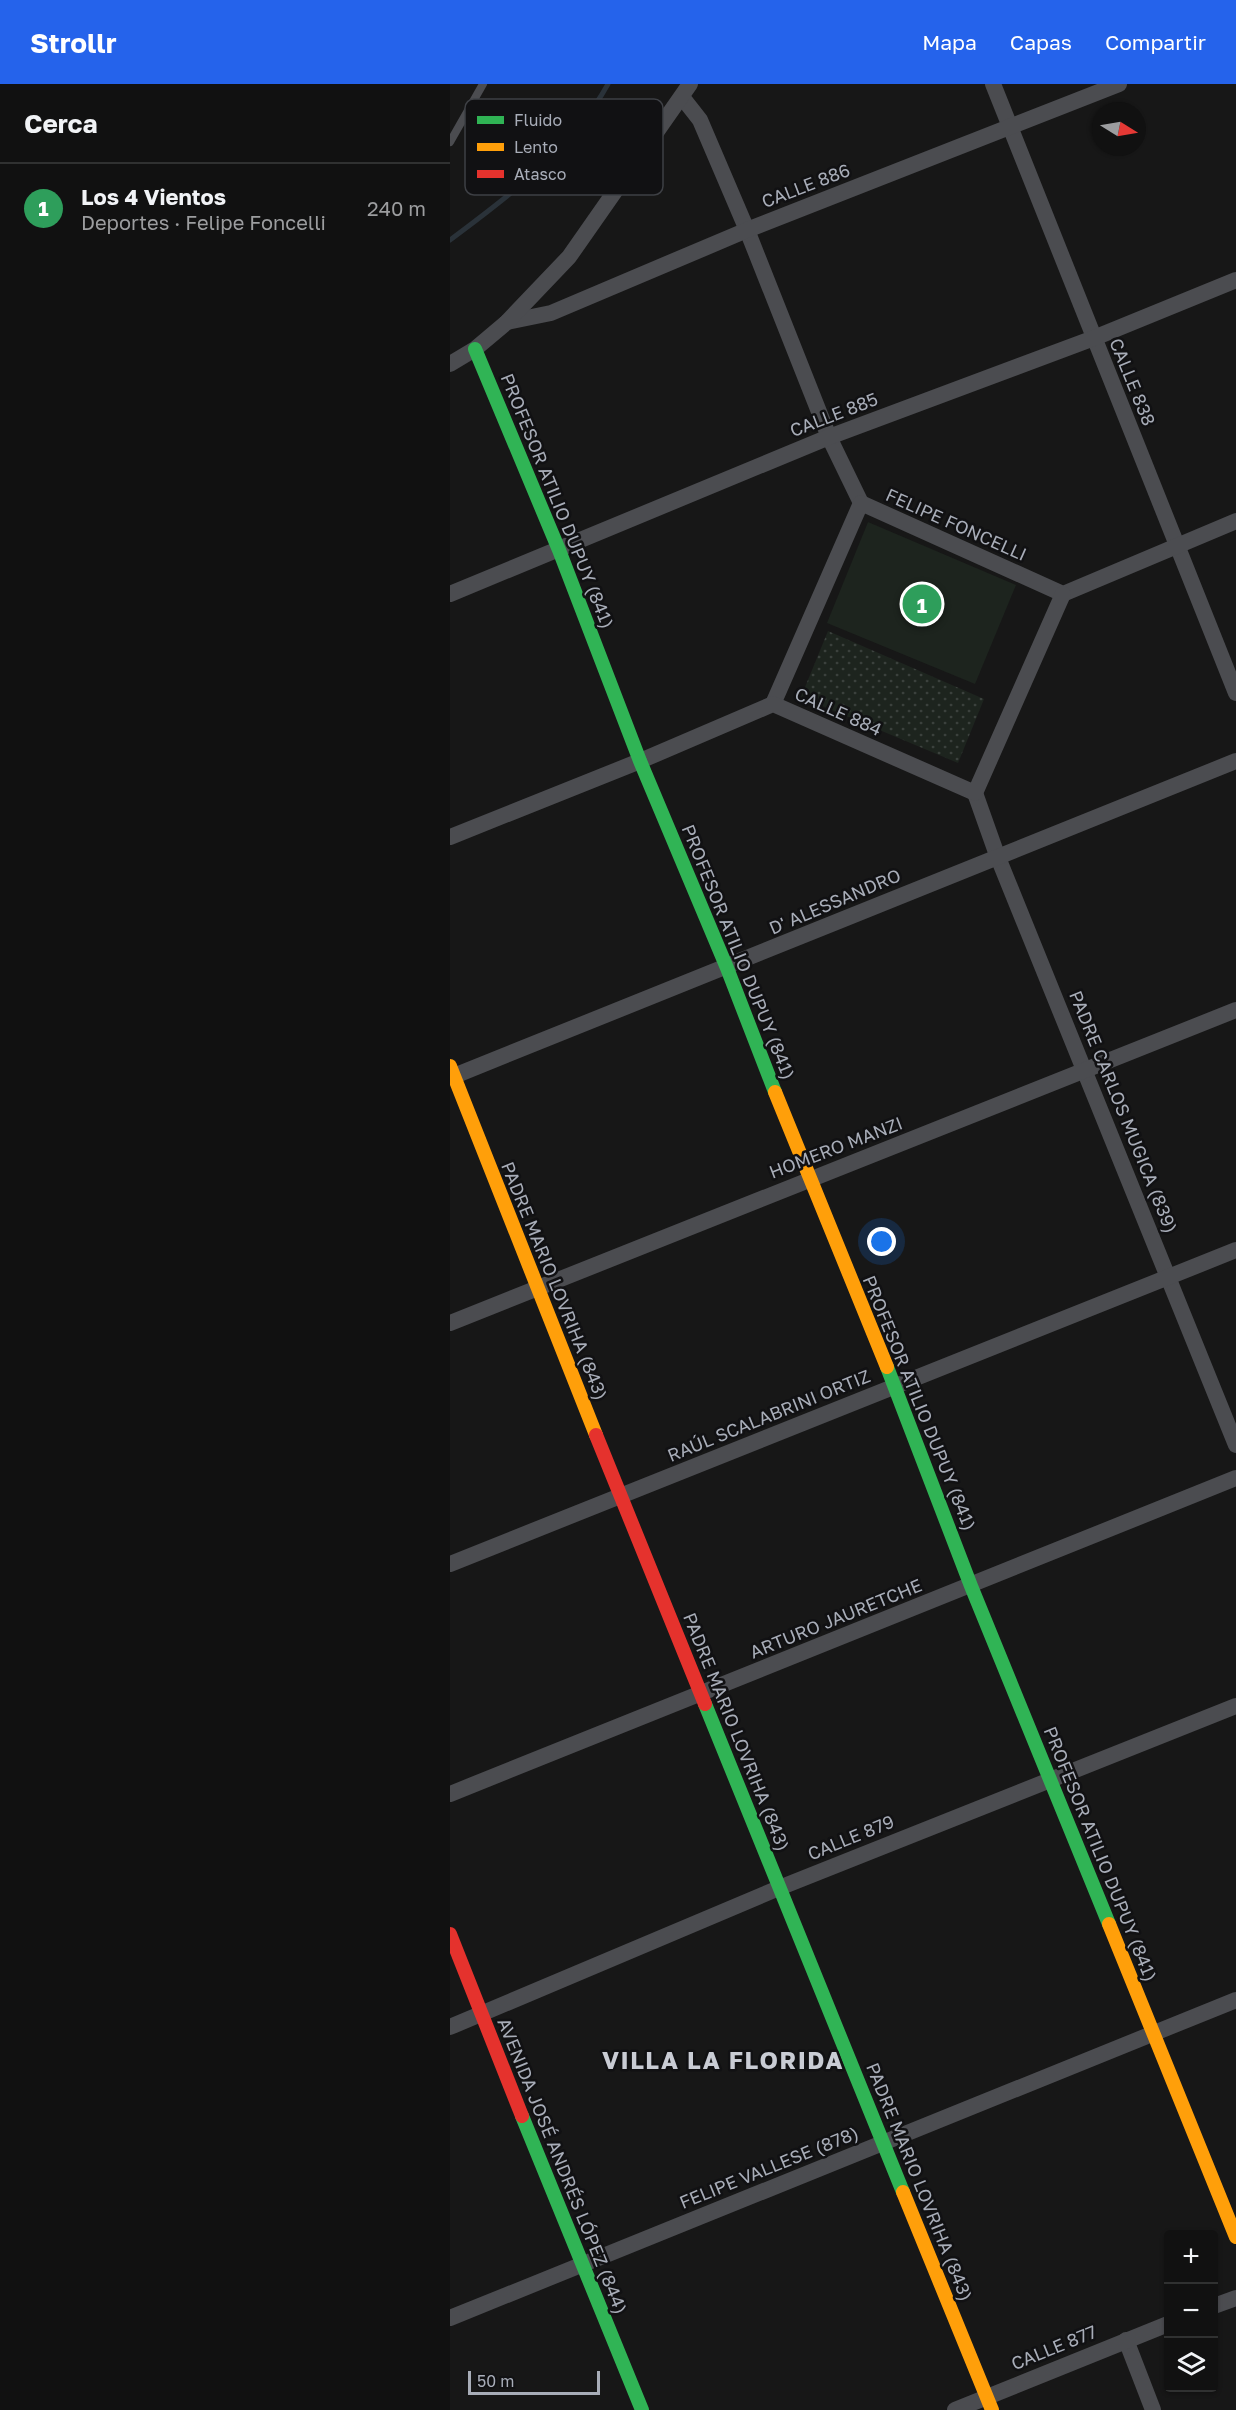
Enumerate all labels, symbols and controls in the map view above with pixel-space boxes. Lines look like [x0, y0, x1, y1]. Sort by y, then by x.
text: Strollr [30, 26, 117, 59]
text: Mapa [922, 29, 977, 55]
text: Capas [1010, 29, 1072, 55]
text: Compartir [1105, 29, 1206, 55]
legend [465, 99, 663, 195]
north arrow [1092, 102, 1146, 156]
text: Cerca [24, 108, 98, 139]
text: Fluido [514, 110, 562, 130]
text: Lento [514, 137, 558, 157]
street label: CALLE 886 [758, 158, 853, 212]
text: Atasco [514, 164, 566, 184]
text: Los 4 Vientos [81, 183, 226, 210]
text: 1 [38, 196, 49, 220]
text: 240 m [367, 196, 426, 220]
text: Deportes · Felipe Foncelli [81, 210, 326, 234]
street label: CALLE 838 [1105, 335, 1160, 429]
street label: PROFESOR ATILIO DUPUY (841) [497, 370, 619, 631]
street label: CALLE 885 [787, 387, 881, 441]
street label: FELIPE FONCELLI [883, 483, 1030, 565]
pin: 1 [902, 582, 942, 626]
street label: CALLE 884 [792, 682, 885, 740]
street label: PROFESOR ATILIO DUPUY (841) [678, 821, 800, 1082]
street label: D' ALESSANDRO [765, 863, 904, 939]
street label: PADRE CARLOS MUGICA (839) [1065, 987, 1183, 1236]
street label: HOMERO MANZI [766, 1111, 905, 1183]
street label: PADRE MARIO LOVRIHA (843) [497, 1158, 613, 1403]
your location [867, 1227, 896, 1256]
street label: PROFESOR ATILIO DUPUY (841) [859, 1272, 981, 1533]
street label: RAÚL SCALABRINI ORTIZ [664, 1364, 873, 1466]
street label: ARTURO JAURETCHE [746, 1573, 925, 1663]
street label: PADRE MARIO LOVRIHA (843) [679, 1609, 795, 1854]
street label: PROFESOR ATILIO DUPUY (841) [1040, 1723, 1162, 1984]
street label: CALLE 879 [804, 1810, 897, 1864]
street label: AVENIDA JOSÉ ANDRÉS LÓPEZ (844) [493, 2015, 633, 2317]
district label: VILLA LA FLORIDA [602, 2045, 844, 2074]
street label: PADRE MARIO LOVRIHA (843) [862, 2059, 978, 2304]
street label: FELIPE VALLESE (878) [676, 2121, 861, 2213]
map controls [1164, 2230, 1218, 2392]
button: + [1164, 2230, 1218, 2284]
button: − [1164, 2284, 1218, 2338]
street label: CALLE 877 [1008, 2320, 1099, 2374]
button: layers [1164, 2338, 1218, 2392]
scale bar [468, 2368, 600, 2396]
text: 50 m [477, 2371, 514, 2391]

